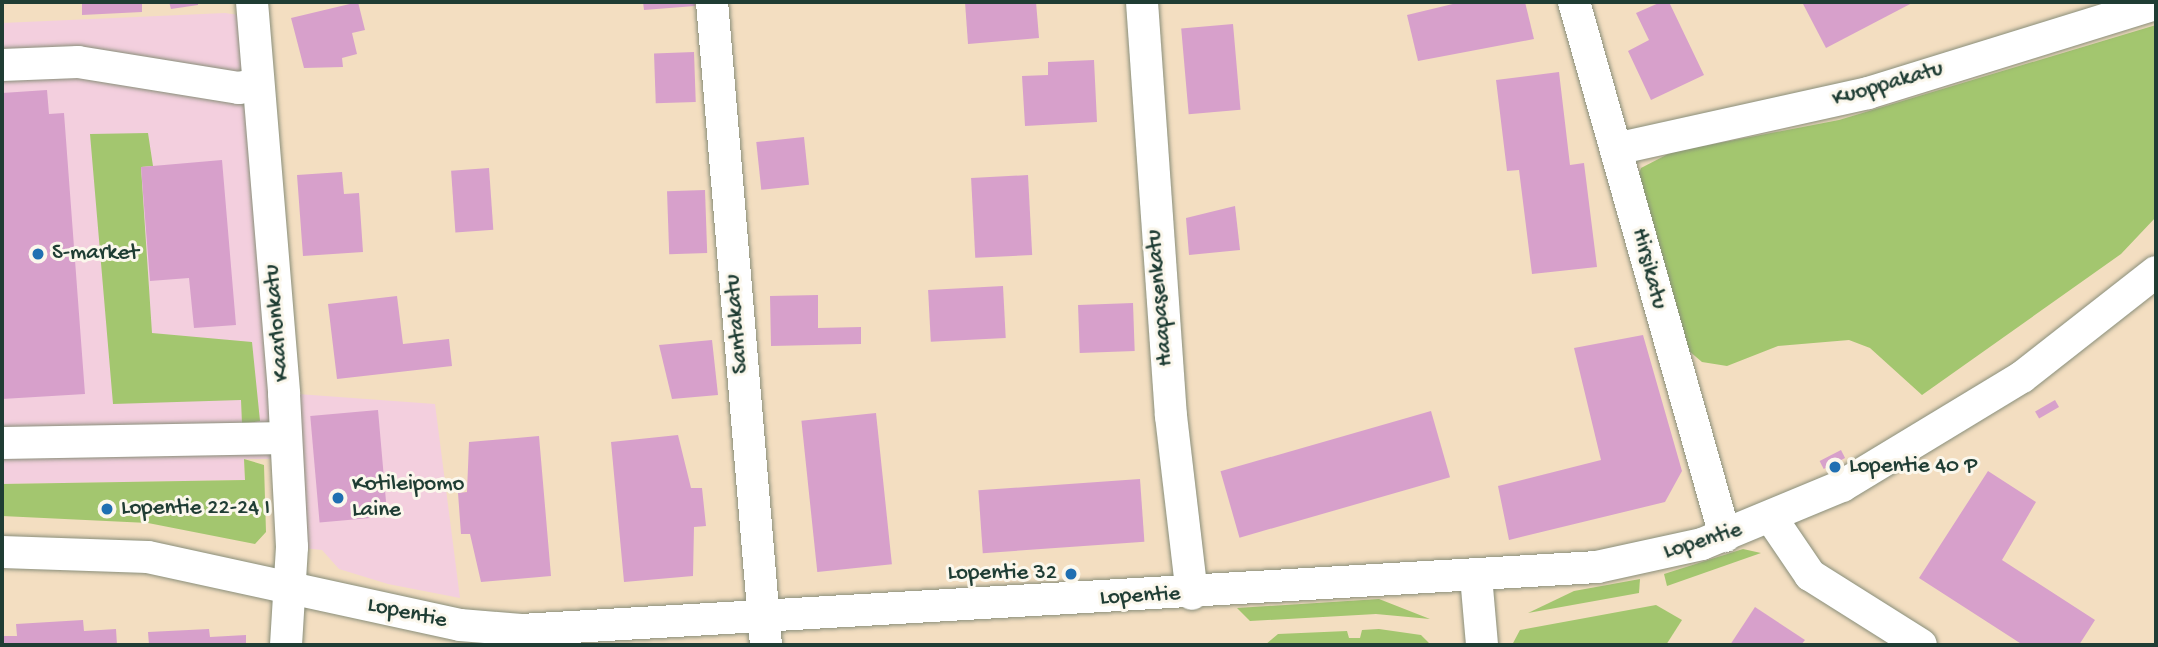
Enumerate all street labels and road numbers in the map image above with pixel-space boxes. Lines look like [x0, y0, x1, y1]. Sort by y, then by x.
street label: Kuoppakatu [1829, 56, 1947, 114]
street label: Hirsikatu [1624, 225, 1672, 313]
street label: Haapasenkatu [1141, 228, 1181, 368]
street label: Kaarlonkatu [259, 263, 297, 383]
street label: Santakatu [720, 273, 756, 375]
street label: Lopentie [1660, 517, 1746, 567]
street label: Lopentie [1099, 581, 1181, 613]
street label: Lopentie [365, 592, 449, 636]

